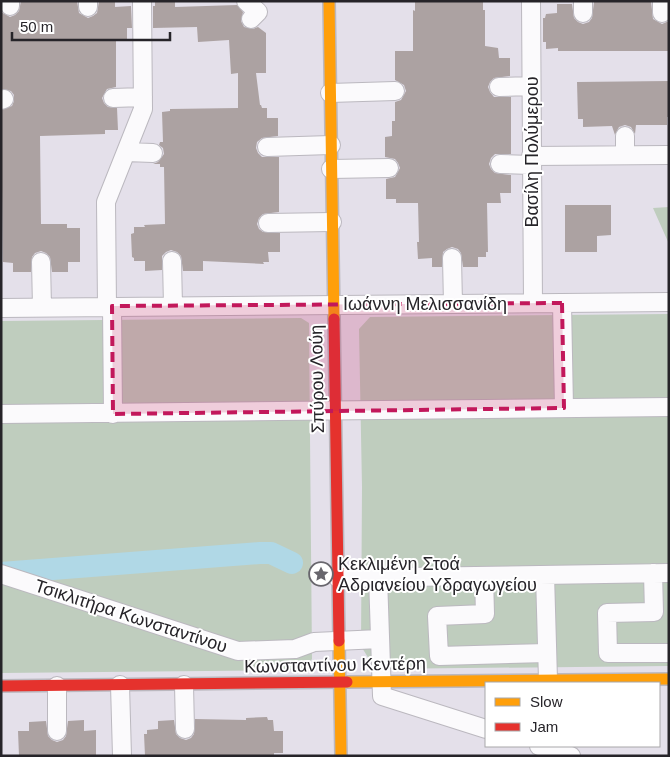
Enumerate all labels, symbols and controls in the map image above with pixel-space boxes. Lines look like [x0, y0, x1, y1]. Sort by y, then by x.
scale bar [12, 10, 170, 42]
text: 50 m [20, 18, 53, 35]
street label: Βασίλη Πολύμερου [522, 76, 542, 228]
street label: Ιωάννη Μελισσανίδη [343, 294, 507, 314]
street label: Σπύρου Λούη [306, 325, 328, 433]
place label: Κεκλιμένη Στοά Αδριανείου Υδραγωγείου [338, 554, 537, 595]
place icon: Κεκλιμένη Στοά Αδριανείου Υδραγωγείου [308, 561, 334, 587]
street label: Τσικλιτήρα Κωνσταντίνου [32, 575, 230, 657]
street label: Κωνσταντίνου Κεντέρη [244, 653, 426, 677]
legend [485, 682, 660, 747]
text: Slow [530, 693, 563, 710]
text: Jam [530, 718, 558, 735]

